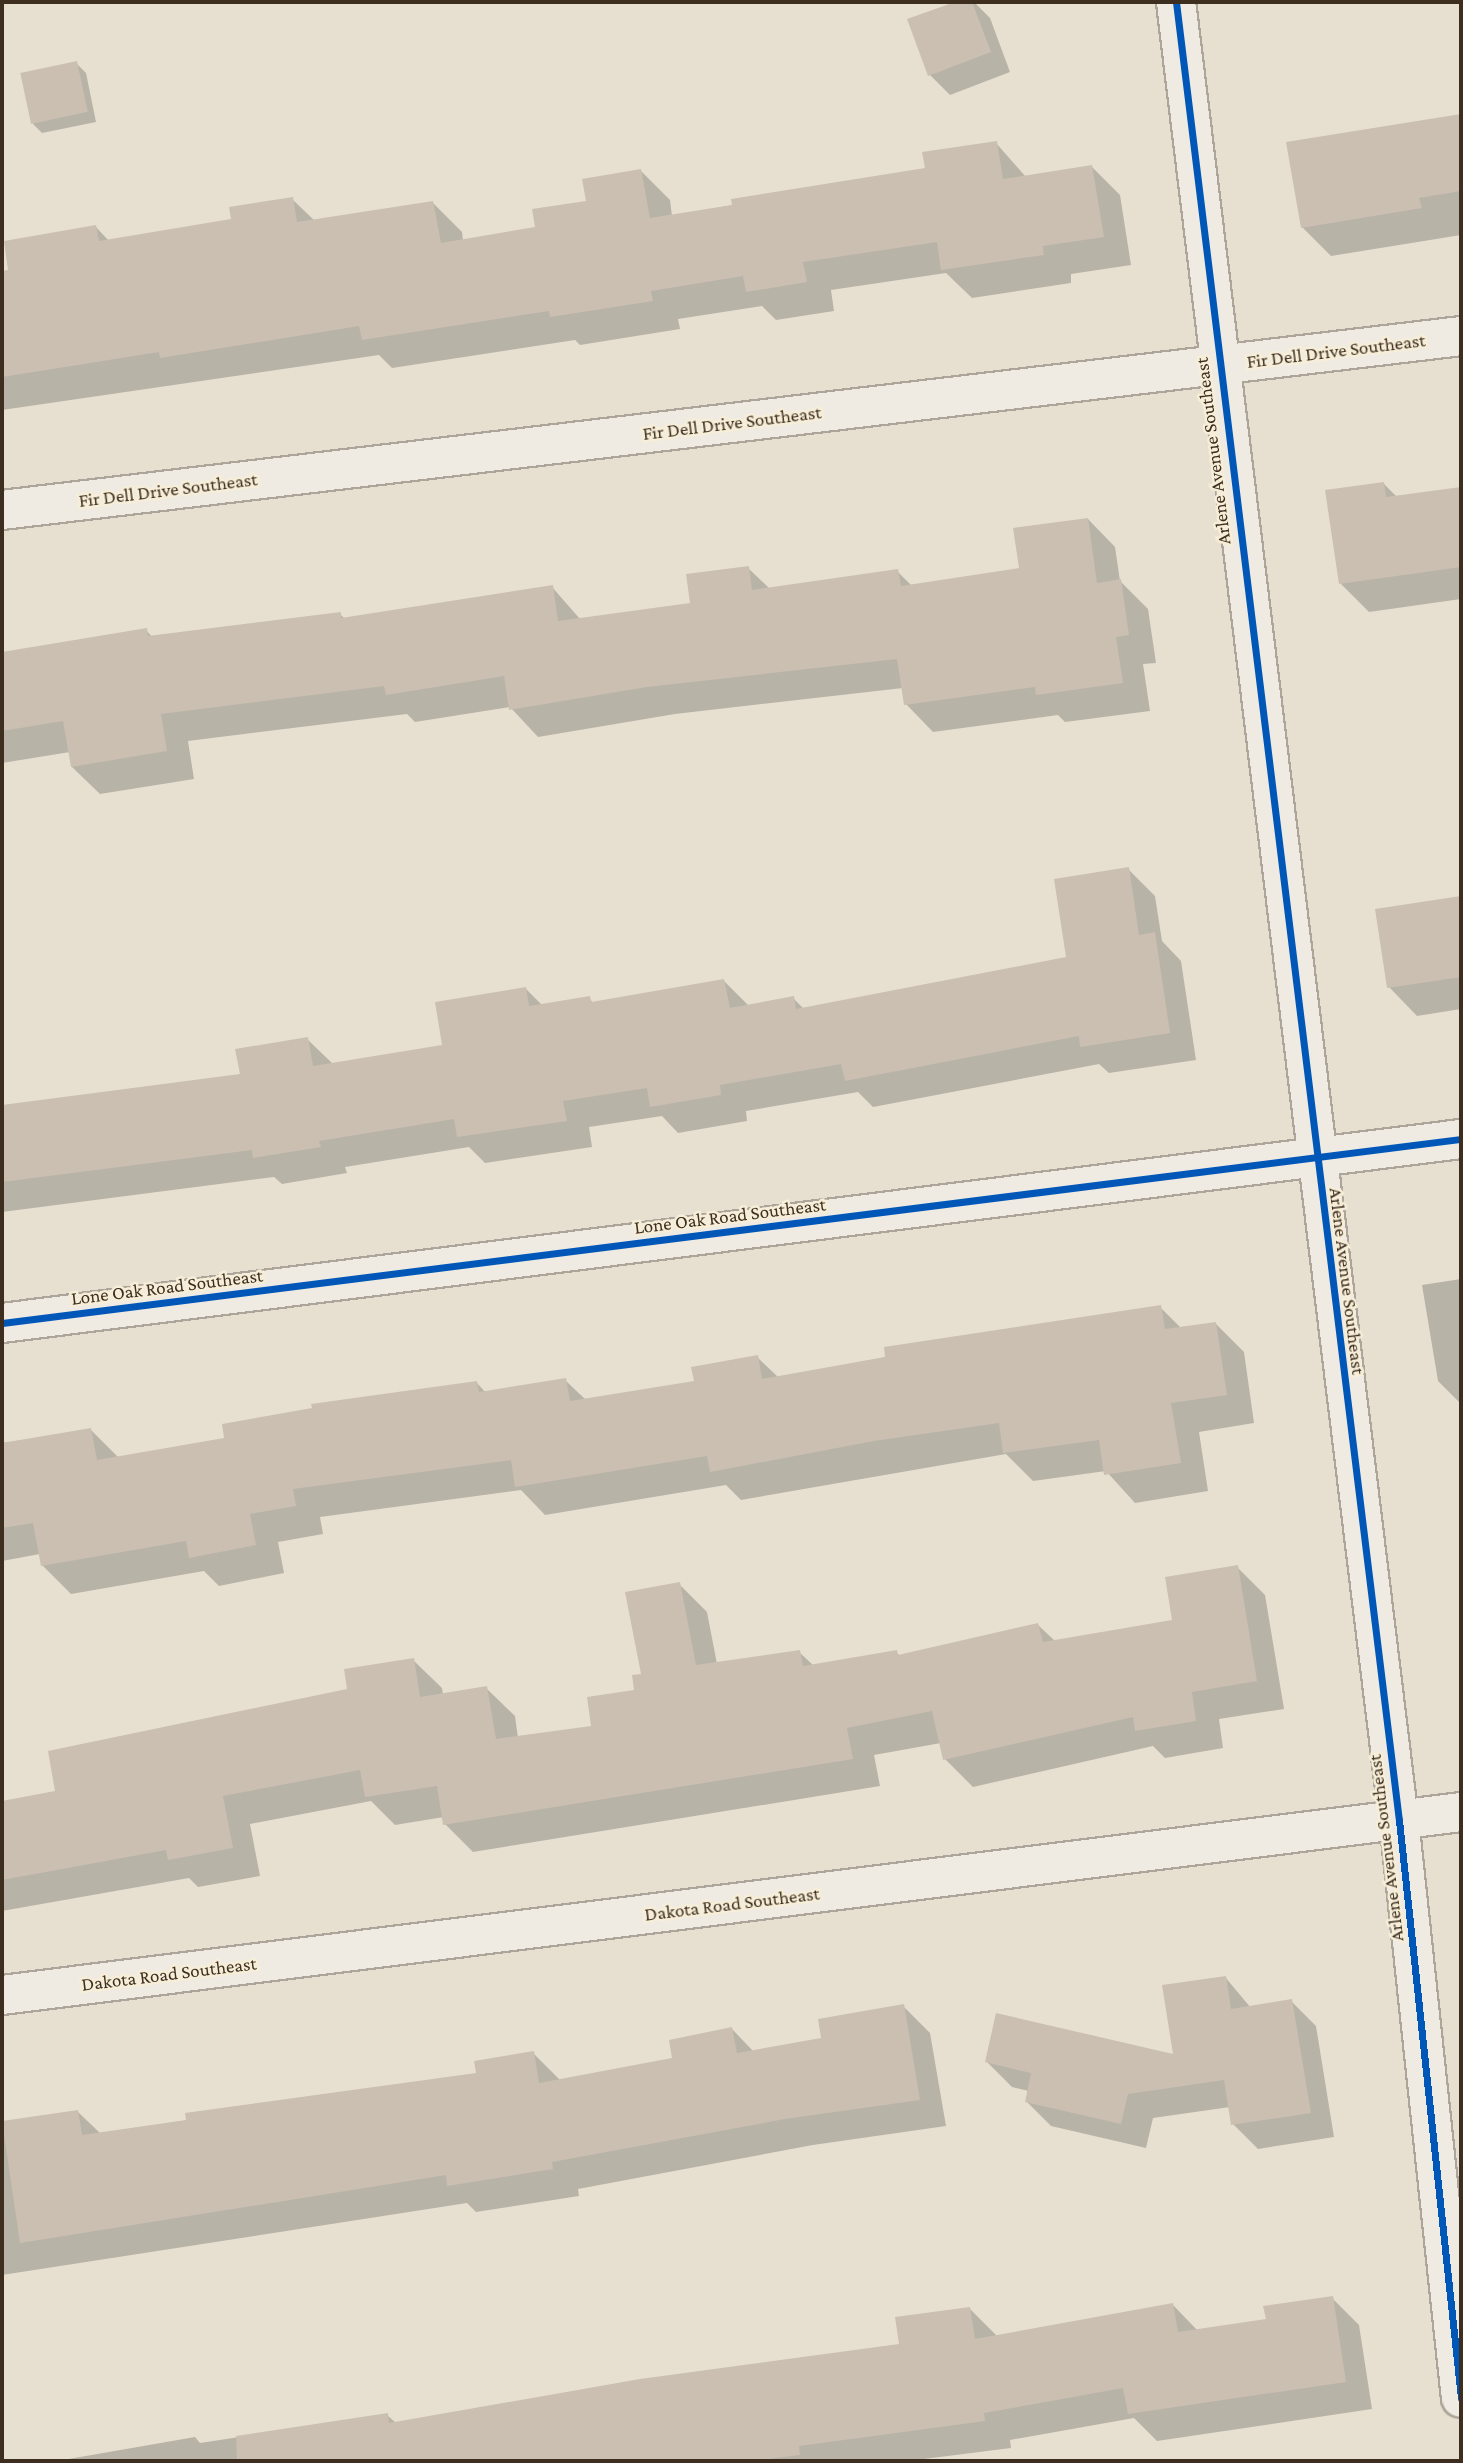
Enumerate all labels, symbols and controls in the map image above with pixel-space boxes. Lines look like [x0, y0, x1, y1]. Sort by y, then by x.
street label: Fir Dell Drive Southeast [1245, 329, 1427, 373]
street label: Arlene Avenue Southeast [1190, 356, 1236, 546]
street label: Fir Dell Drive Southeast [641, 401, 823, 445]
street label: Fir Dell Drive Southeast [77, 468, 259, 512]
street label: Arlene Avenue Southeast [1324, 1186, 1370, 1376]
street label: Lone Oak Road Southeast [633, 1193, 827, 1239]
street label: Lone Oak Road Southeast [70, 1264, 264, 1310]
street label: Arlene Avenue Southeast [1363, 1753, 1409, 1943]
street label: Dakota Road Southeast [643, 1882, 821, 1926]
street label: Dakota Road Southeast [80, 1952, 258, 1996]

